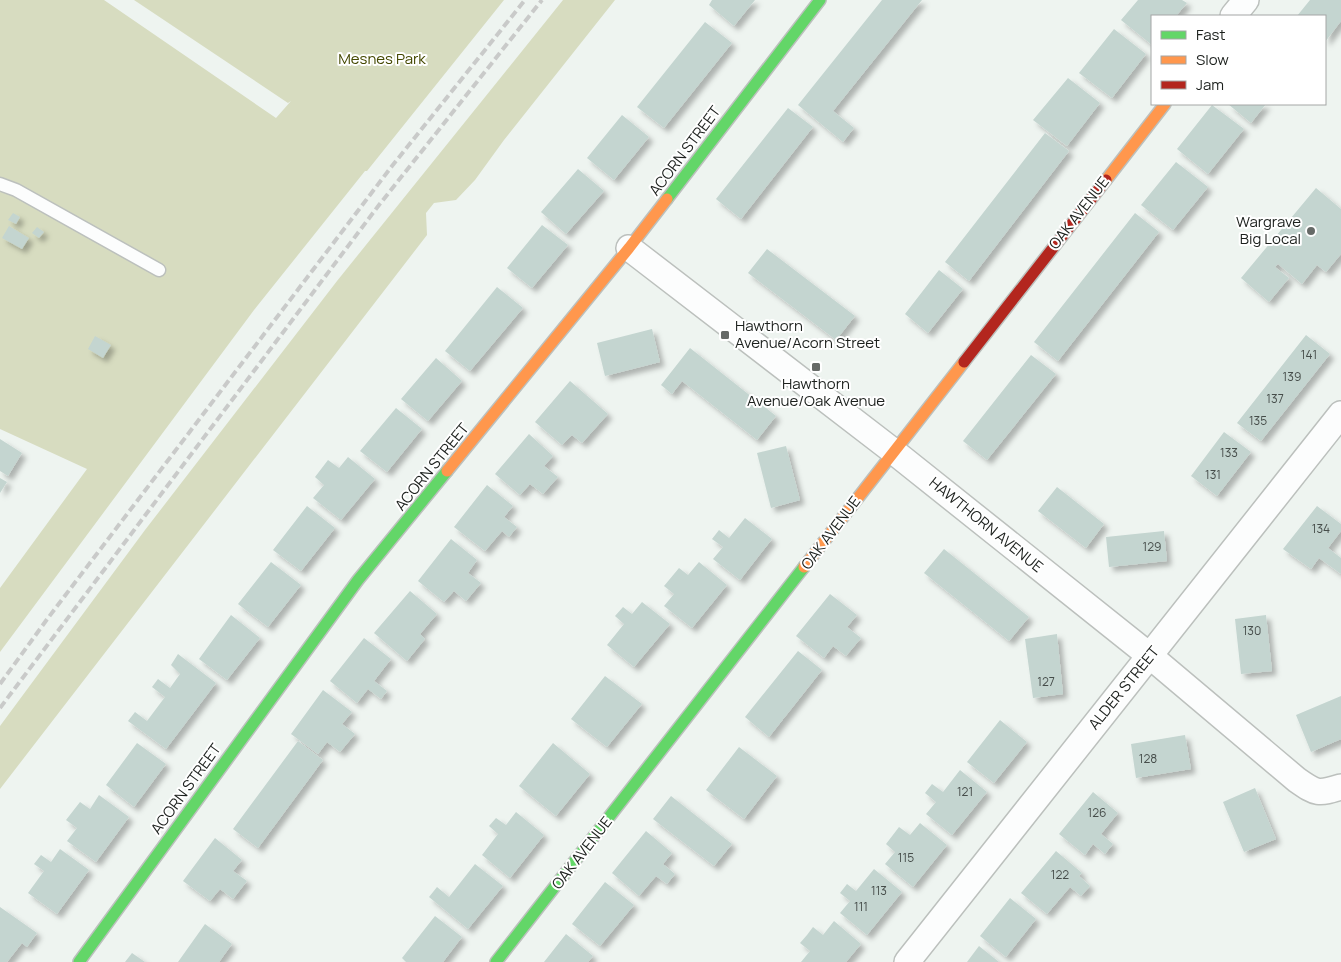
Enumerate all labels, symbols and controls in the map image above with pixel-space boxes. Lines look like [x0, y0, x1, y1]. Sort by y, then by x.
legend [1151, 15, 1326, 105]
text: Fast [1196, 24, 1225, 45]
park label: Mesnes Park [338, 48, 426, 69]
text: Slow [1196, 49, 1229, 70]
text: Jam [1196, 74, 1224, 95]
street label: ACORN STREET [644, 102, 725, 200]
street label: OAK AVENUE [1044, 172, 1114, 253]
place label: Wargrave Big Local [1236, 211, 1301, 249]
marker: Wargrave Big Local [1305, 225, 1317, 237]
place label: Hawthorn Avenue/Acorn Street [735, 315, 880, 353]
marker: Hawthorn Avenue/Acorn Street [719, 329, 731, 341]
house number: 141 [1301, 346, 1317, 363]
marker: Hawthorn Avenue/Oak Avenue [810, 361, 822, 373]
house number: 139 [1283, 368, 1301, 385]
place label: Hawthorn Avenue/Oak Avenue [747, 373, 885, 411]
house number: 137 [1266, 390, 1284, 407]
house number: 135 [1249, 412, 1267, 429]
street label: ACORN STREET [390, 418, 474, 515]
house number: 133 [1220, 444, 1238, 461]
house number: 131 [1205, 466, 1221, 483]
street label: HAWTHORN AVENUE [925, 472, 1048, 577]
street label: OAK AVENUE [796, 492, 865, 574]
house number: 134 [1312, 520, 1330, 537]
house number: 129 [1143, 538, 1161, 555]
house number: 130 [1243, 622, 1261, 639]
street label: ALDER STREET [1083, 641, 1164, 734]
house number: 127 [1037, 673, 1055, 690]
street label: ACORN STREET [146, 739, 226, 838]
house number: 128 [1139, 750, 1157, 767]
house number: 121 [957, 783, 973, 800]
house number: 126 [1088, 804, 1106, 821]
street label: OAK AVENUE [547, 812, 617, 893]
house number: 115 [898, 849, 914, 866]
house number: 122 [1051, 866, 1069, 883]
house number: 113 [871, 882, 887, 899]
house number: 111 [854, 898, 868, 915]

